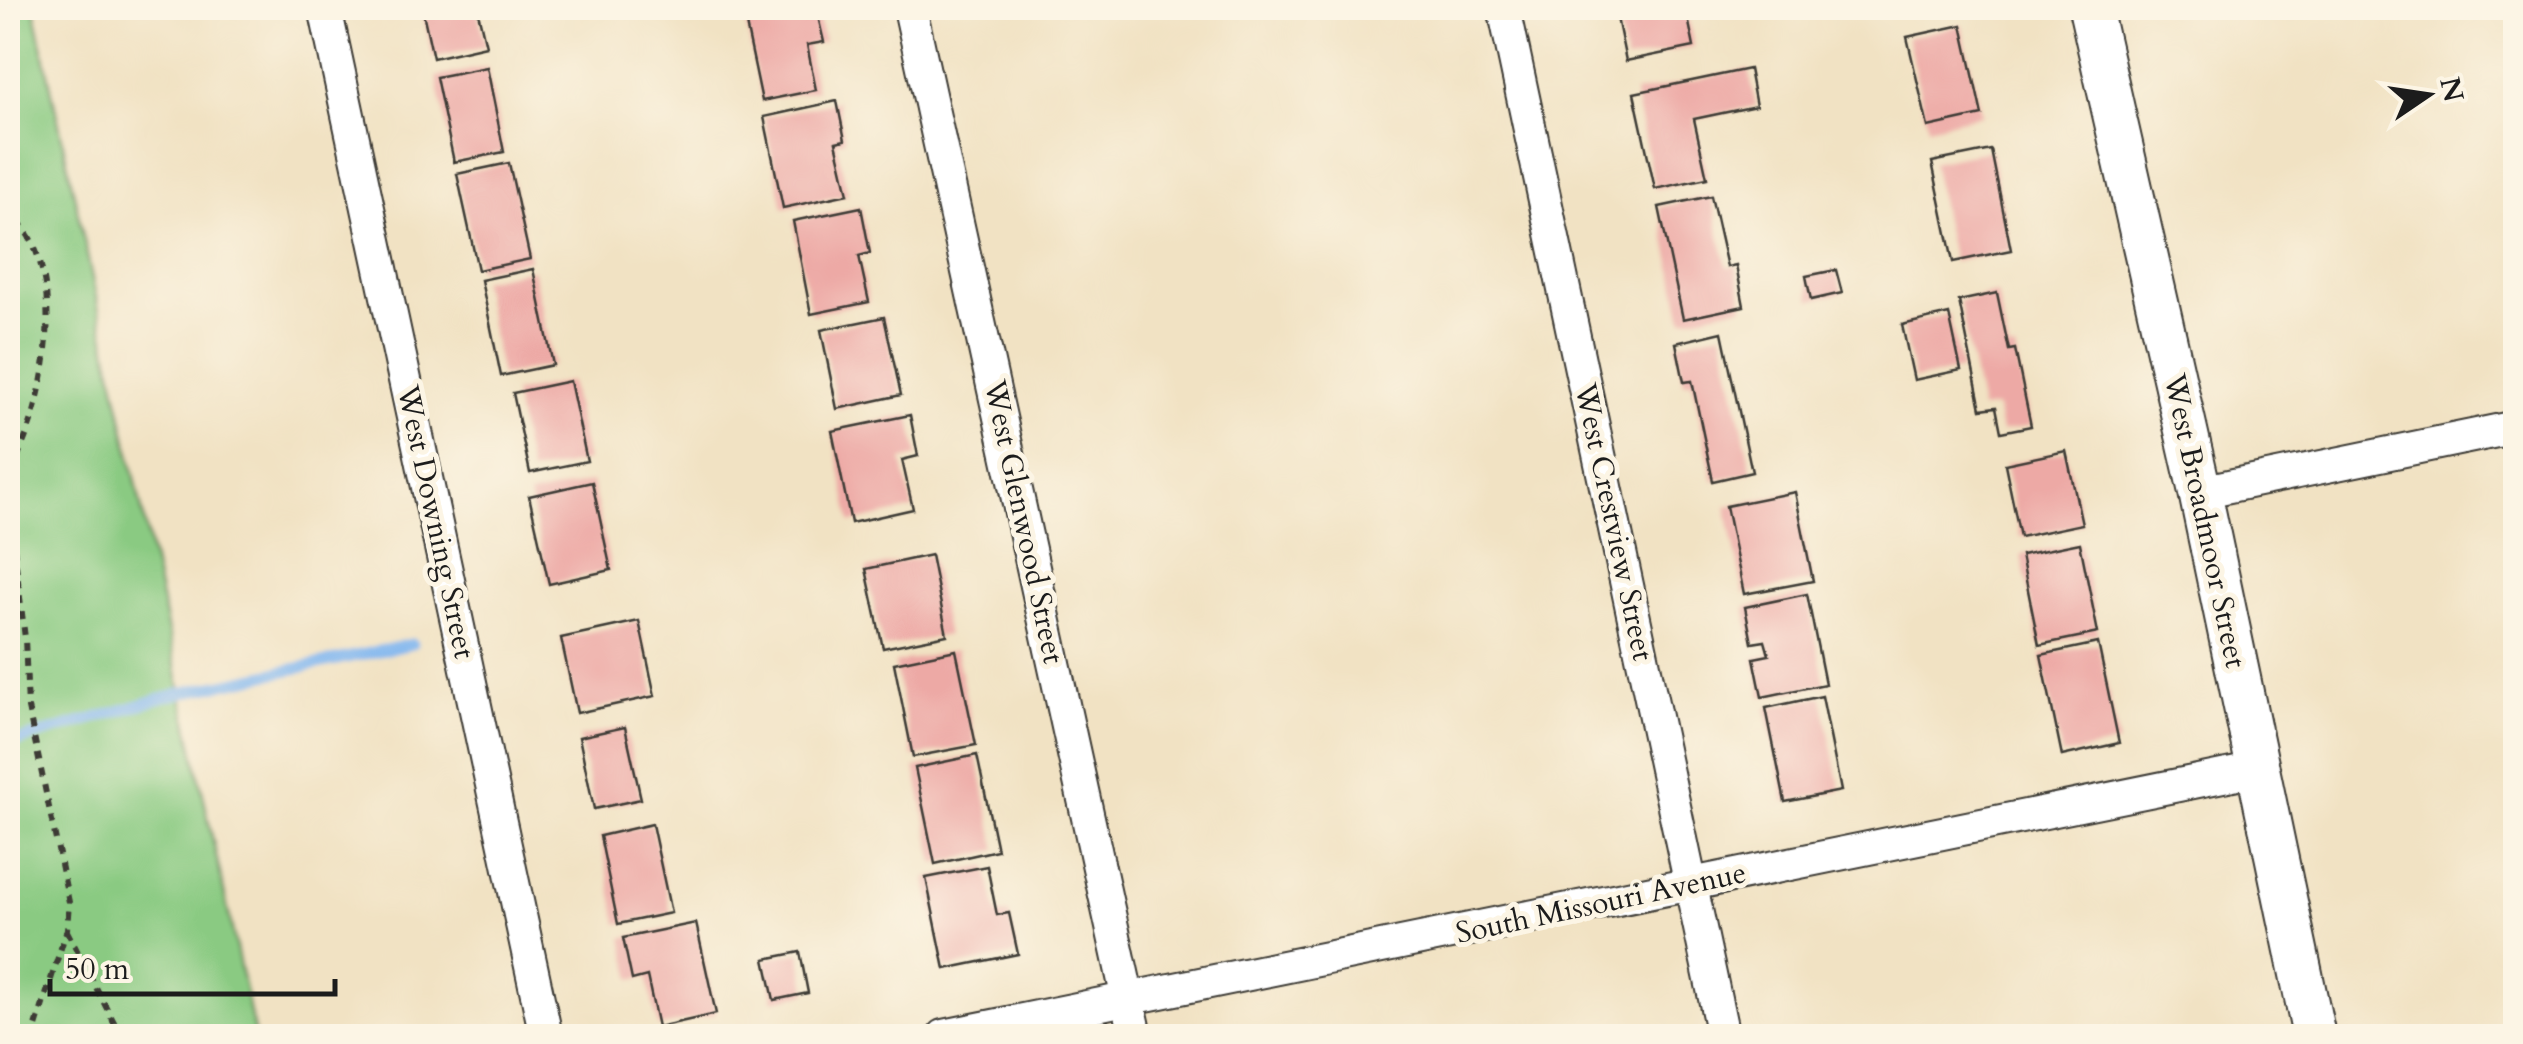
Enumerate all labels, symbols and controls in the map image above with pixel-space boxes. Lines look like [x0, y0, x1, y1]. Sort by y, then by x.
north arrow [2378, 45, 2478, 145]
text: N [2430, 73, 2473, 106]
street label: West Broadmoor Street [2154, 369, 2256, 672]
street label: West Glenwood Street [974, 375, 1074, 668]
street label: West Crestview Street [1564, 378, 1664, 665]
street label: West Downing Street [387, 381, 485, 663]
street label: South Missouri Avenue [1452, 852, 1750, 954]
scale bar [50, 934, 335, 996]
text: 50 m [65, 949, 130, 990]

